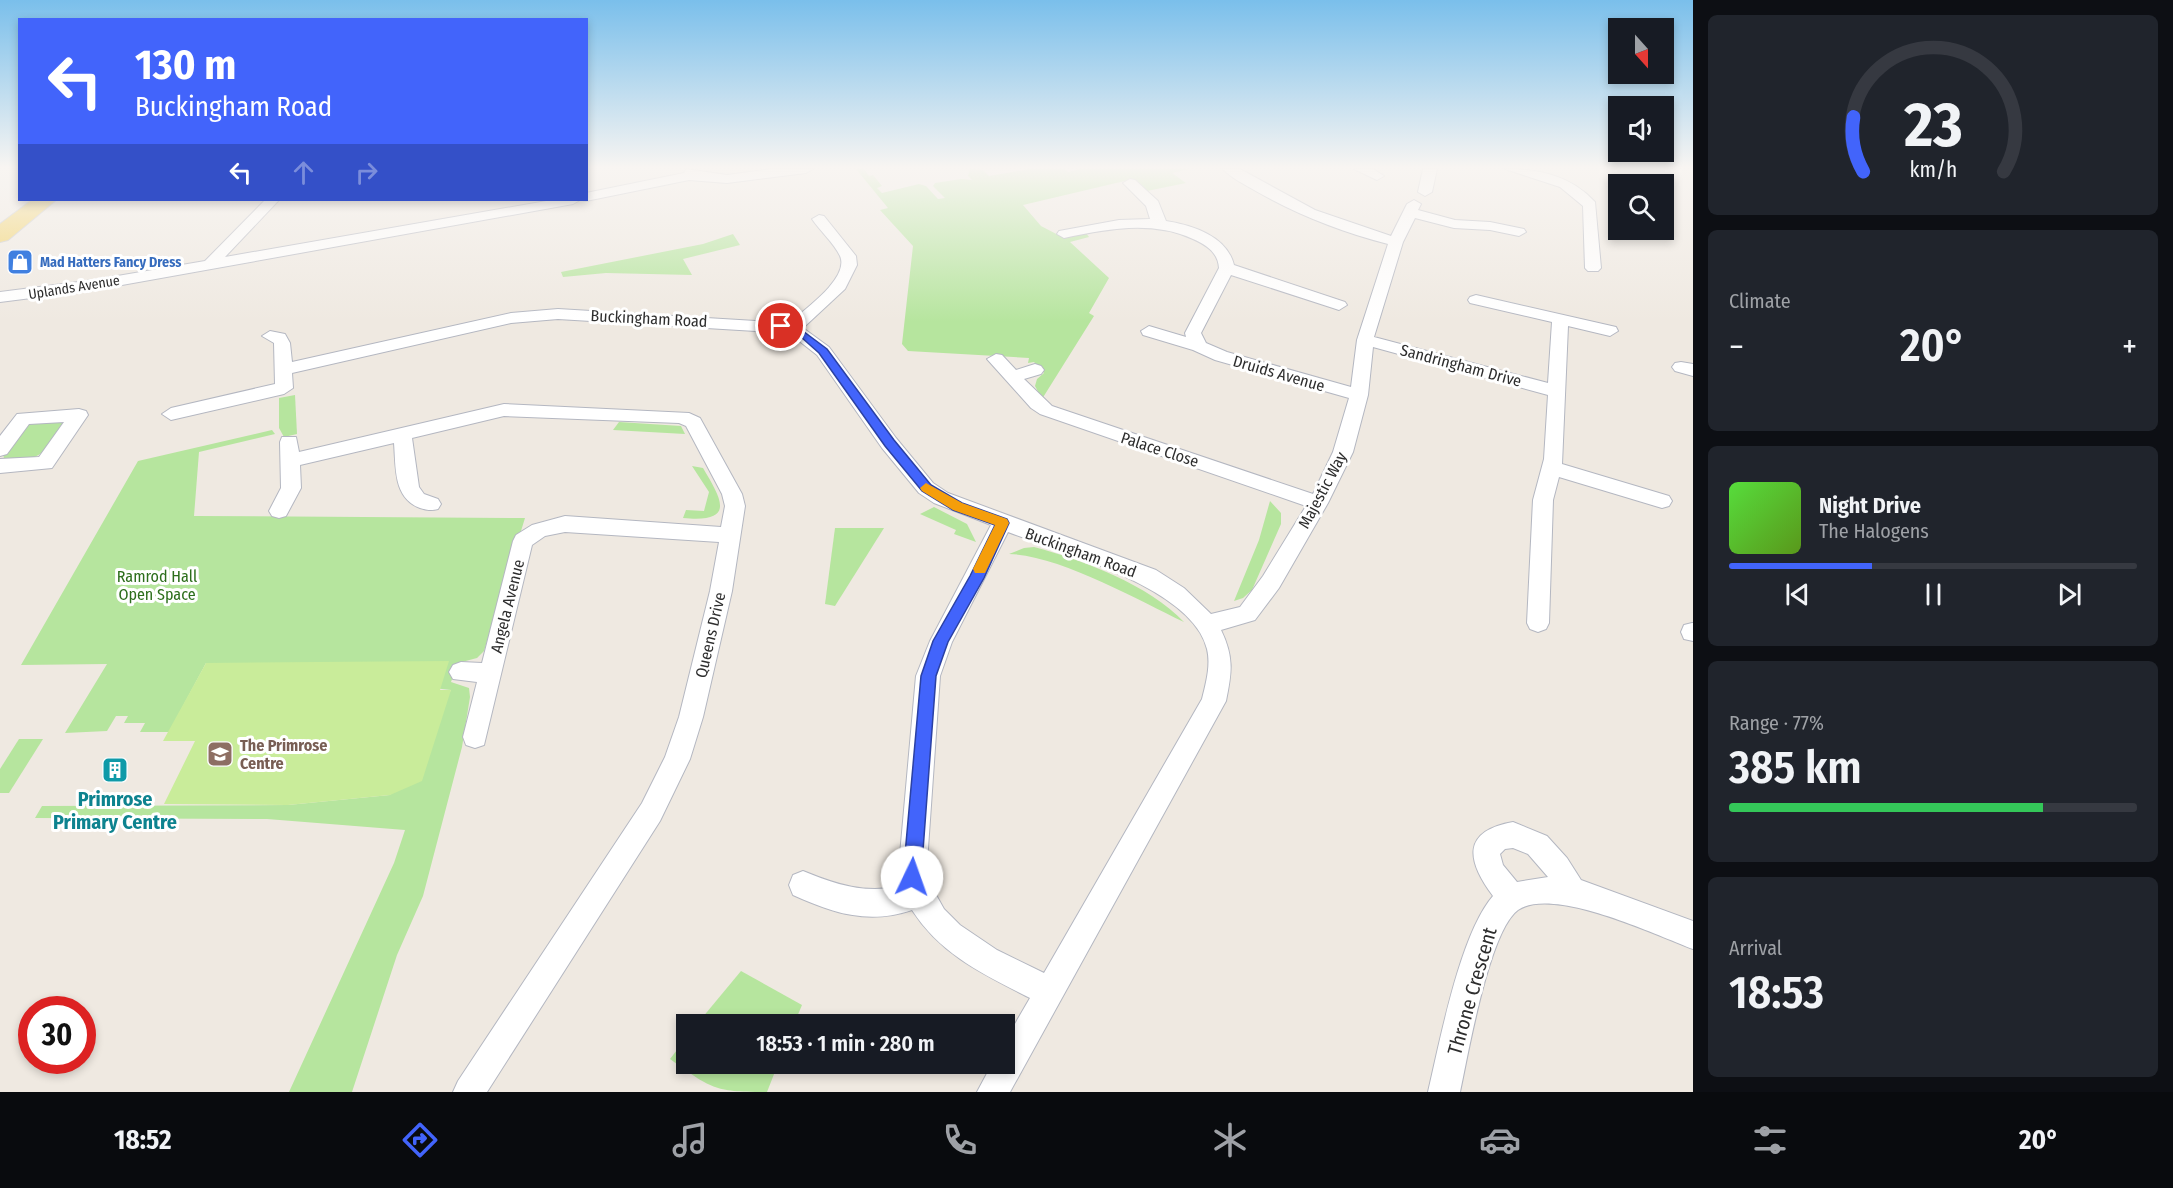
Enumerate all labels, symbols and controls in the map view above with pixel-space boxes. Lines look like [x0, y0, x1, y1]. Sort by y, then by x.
north arrow [1608, 18, 1674, 84]
map controls [1608, 18, 1674, 240]
text: 130 m [135, 40, 236, 90]
icon: left [36, 42, 114, 120]
text: 23 [1903, 88, 1962, 163]
text: Buckingham Road [135, 91, 332, 123]
button: sound [1608, 96, 1674, 162]
icon: left [224, 156, 257, 189]
icon: ahead [287, 156, 320, 189]
icon: right [350, 156, 383, 189]
text: km/h [1909, 158, 1957, 184]
button: search [1608, 174, 1674, 240]
shop icon: Mad Hatters Fancy Dress [5, 247, 35, 277]
place label: Mad Hatters Fancy Dress [40, 254, 181, 271]
street label: Uplands Avenue [27, 272, 121, 303]
text: Climate [1729, 289, 1791, 313]
pin [755, 300, 806, 351]
street label: Buckingham Road [590, 306, 708, 331]
icon: arrive [764, 309, 797, 342]
text: 20° [1900, 319, 1966, 373]
text: − [1729, 327, 1744, 367]
text: + [2122, 327, 2137, 367]
street label: Sandringham Drive [1398, 340, 1524, 391]
street label: Druids Avenue [1231, 351, 1327, 396]
street label: Palace Close [1119, 428, 1201, 471]
street label: Majestic Way [1294, 448, 1351, 532]
text: Night Drive [1819, 492, 1921, 519]
text: The Halogens [1819, 519, 1929, 543]
street label: Buckingham Road [1023, 524, 1139, 581]
street label: Angela Avenue [487, 557, 528, 655]
park label: Ramrod Hall Open Space [117, 567, 197, 604]
icon: previous [1781, 578, 1814, 611]
icon: pause [1917, 578, 1950, 611]
icon: next [2053, 578, 2086, 611]
street label: Queens Drive [691, 590, 730, 680]
text: Range · 77% [1729, 711, 1824, 735]
place label: The Primrose Centre [240, 736, 327, 773]
school or university icon: The Primrose Centre [205, 739, 235, 769]
text: 385 km [1729, 741, 1862, 795]
building icon: Primrose Primary Centre [100, 755, 130, 785]
place label: Primrose Primary Centre [53, 787, 177, 834]
position arrow [880, 845, 944, 909]
street label: Throne Crescent [1442, 924, 1502, 1058]
text: Arrival [1729, 936, 1782, 960]
text: 18:53 [1729, 966, 1824, 1020]
speed limit sign: 30 [18, 996, 96, 1074]
text: 18:53 · 1 min · 280 m [756, 1030, 935, 1057]
icon: directions [399, 1119, 441, 1161]
icon: music [669, 1119, 711, 1161]
icon: phone [939, 1119, 981, 1161]
icon: climate [1209, 1119, 1251, 1161]
icon: car [1479, 1119, 1521, 1161]
icon: filters [1749, 1119, 1791, 1161]
text: 18:52 [114, 1124, 171, 1156]
text: 20° [2019, 1124, 2059, 1156]

